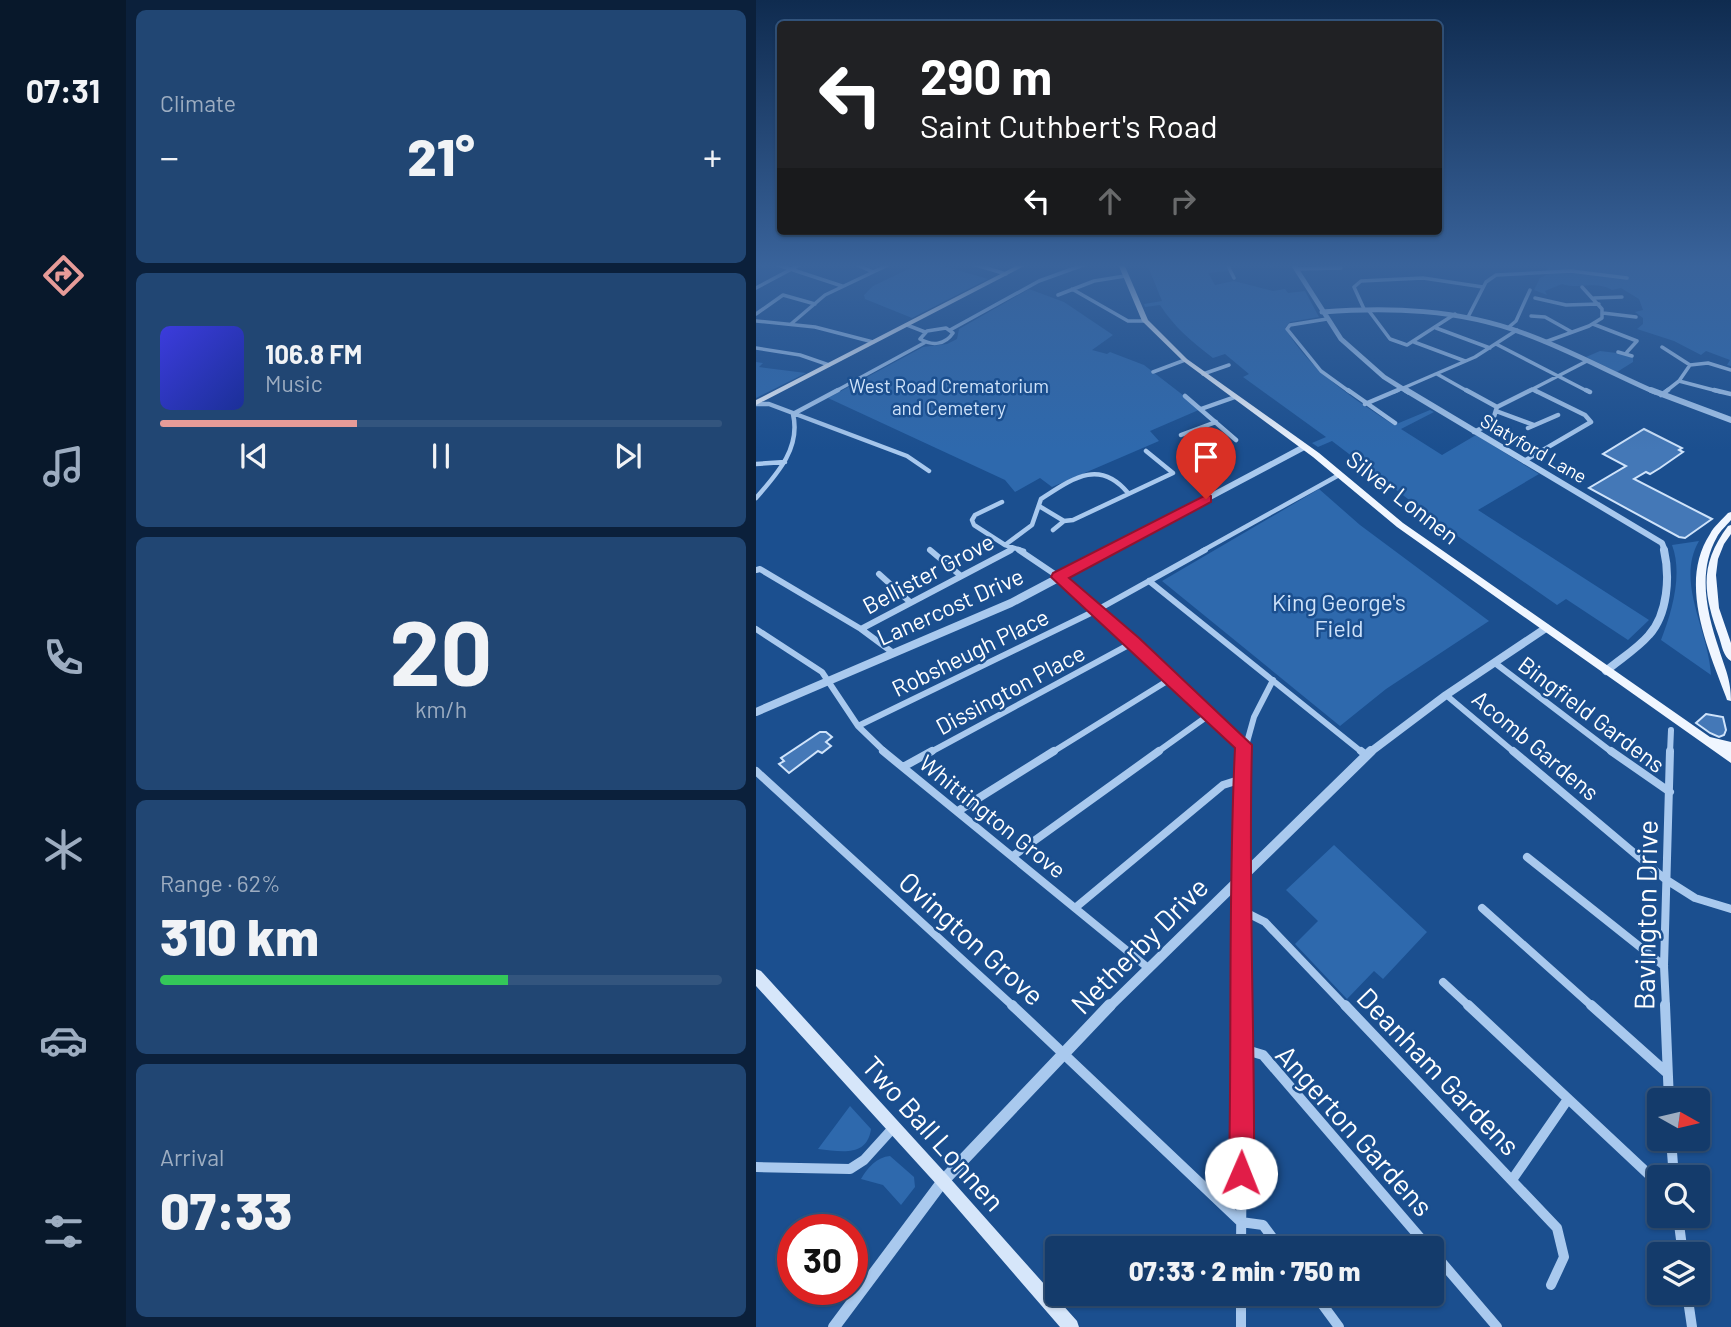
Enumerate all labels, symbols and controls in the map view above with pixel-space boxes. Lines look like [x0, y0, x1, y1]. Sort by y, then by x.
text: 290 m [920, 46, 1052, 105]
icon: left [805, 49, 896, 140]
text: 07:31 [26, 71, 100, 109]
text: Climate [160, 89, 236, 117]
text: Saint Cuthbert's Road [920, 106, 1218, 144]
text: 21° [407, 124, 475, 186]
text: − [160, 133, 179, 179]
text: + [703, 133, 722, 179]
icon: left [1018, 182, 1056, 220]
icon: ahead [1091, 182, 1129, 220]
icon: right [1164, 182, 1202, 220]
icon: directions [39, 251, 88, 300]
text: 106.8 FM [265, 338, 362, 369]
text: Music [265, 369, 323, 397]
park label: West Road Crematorium and Cemetery [849, 374, 1049, 419]
street label: Slatyford Lane [1477, 408, 1591, 488]
pin [1176, 427, 1236, 499]
icon: previous [235, 437, 273, 475]
icon: pause [422, 437, 460, 475]
icon: next [609, 437, 647, 475]
icon: arrive [1187, 438, 1225, 476]
icon: music [39, 442, 88, 491]
street label: Silver Lonnen [1341, 444, 1465, 550]
street label: Bellister Grove [858, 527, 998, 619]
street label: Lanercost Drive [872, 561, 1028, 651]
park label: King George's Field [1272, 588, 1406, 642]
text: 20 [390, 595, 492, 704]
street label: Robsheugh Place [887, 602, 1053, 702]
icon: phone [39, 633, 88, 682]
street label: Dissington Place [931, 638, 1089, 740]
street label: Bingfield Gardens [1513, 650, 1671, 778]
street label: Acomb Gardens [1467, 684, 1605, 806]
text: km/h [415, 695, 467, 723]
street label: Whittington Grove [914, 748, 1072, 884]
street label: Bavington Drive [1626, 820, 1664, 1010]
icon: climate [39, 825, 88, 874]
street label: Ovington Grove [893, 864, 1051, 1012]
text: Range · 62% [160, 869, 281, 897]
street label: Netherby Drive [1063, 869, 1215, 1021]
text: 310 km [160, 904, 319, 966]
street label: Deanham Gardens [1350, 980, 1528, 1162]
icon: car [39, 1016, 88, 1065]
street label: Angerton Gardens [1269, 1037, 1441, 1223]
street label: Two Ball Lonnen [855, 1048, 1013, 1218]
north arrow [1647, 1088, 1710, 1152]
map controls [1647, 1088, 1710, 1305]
position arrow [1204, 1136, 1278, 1210]
text: Arrival [160, 1143, 224, 1171]
button: search [1647, 1165, 1710, 1228]
text: 07:33 [160, 1178, 292, 1240]
icon: filters [39, 1207, 88, 1256]
speed limit sign: 30 [777, 1214, 868, 1305]
button: layers [1647, 1242, 1710, 1305]
text: 07:33 · 2 min · 750 m [1129, 1255, 1360, 1286]

